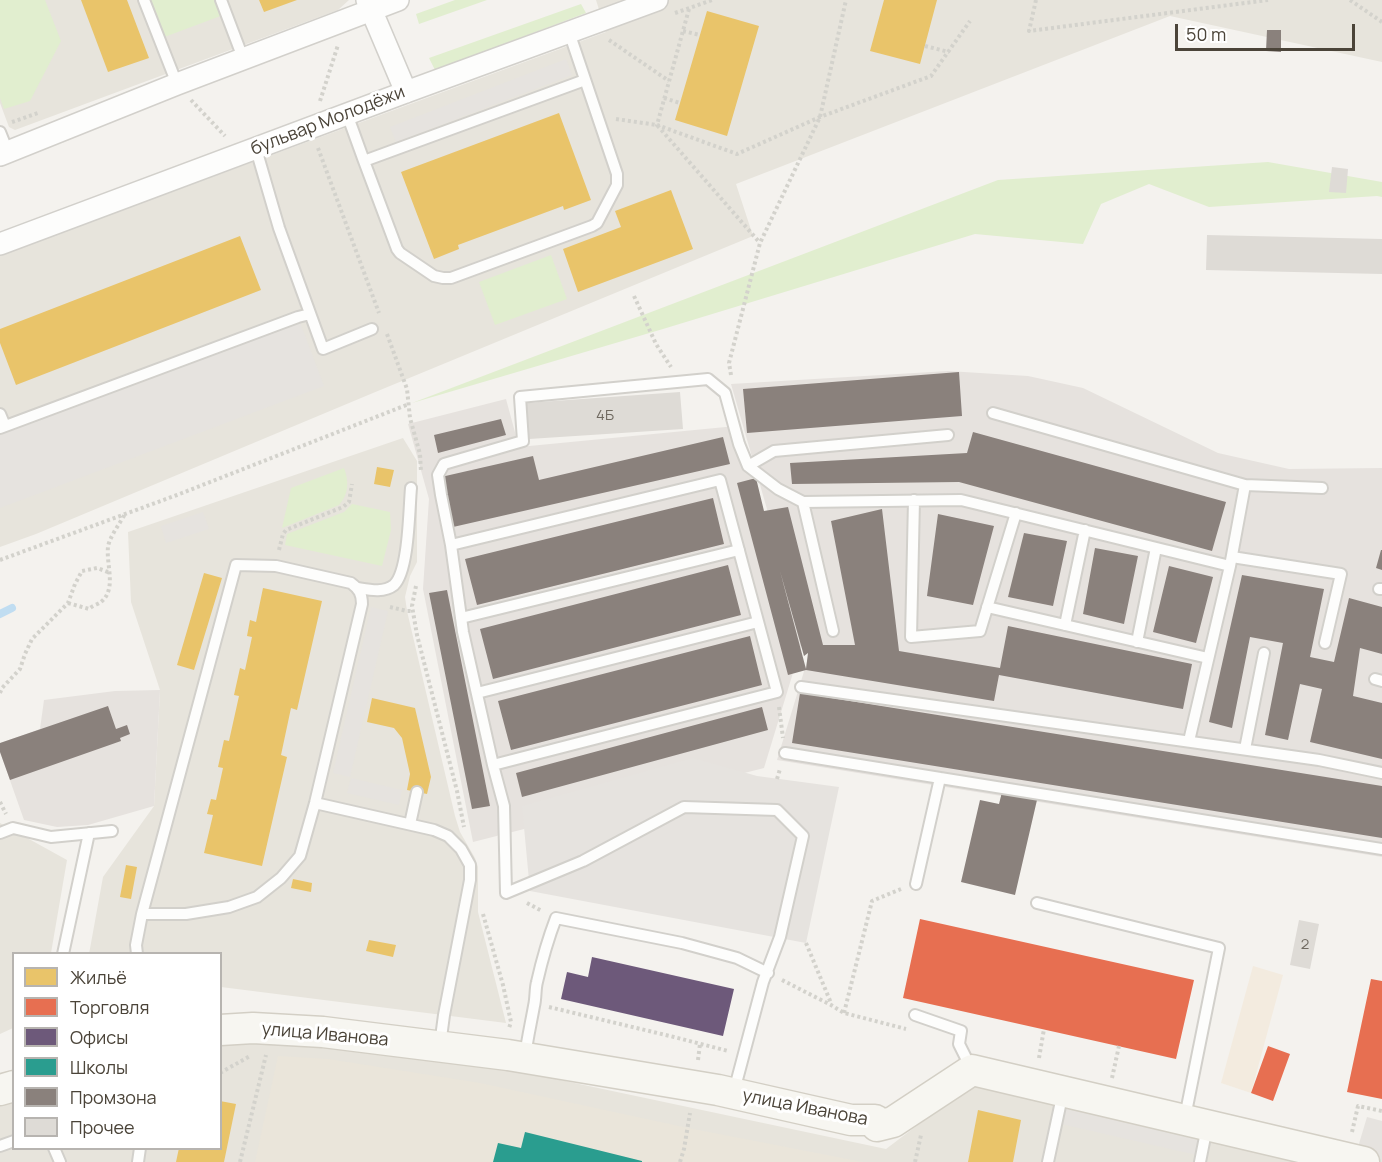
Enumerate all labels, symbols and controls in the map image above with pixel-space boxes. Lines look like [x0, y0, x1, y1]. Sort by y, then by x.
scale bar [1178, 12, 1358, 50]
text: 50 m [1186, 22, 1226, 46]
street label: бульвар Молодёжи [248, 82, 408, 160]
house number: 4Б [596, 407, 614, 425]
house number: 2 [1301, 936, 1309, 954]
legend [12, 952, 222, 1150]
text: Жильё [70, 965, 127, 989]
text: Торговля [70, 995, 149, 1019]
street label: улица Иванова [261, 1019, 389, 1051]
text: Офисы [70, 1025, 128, 1049]
text: Школы [70, 1055, 128, 1079]
text: Промзона [70, 1085, 157, 1109]
street label: улица Иванова [740, 1085, 870, 1131]
text: Прочее [70, 1115, 135, 1139]

